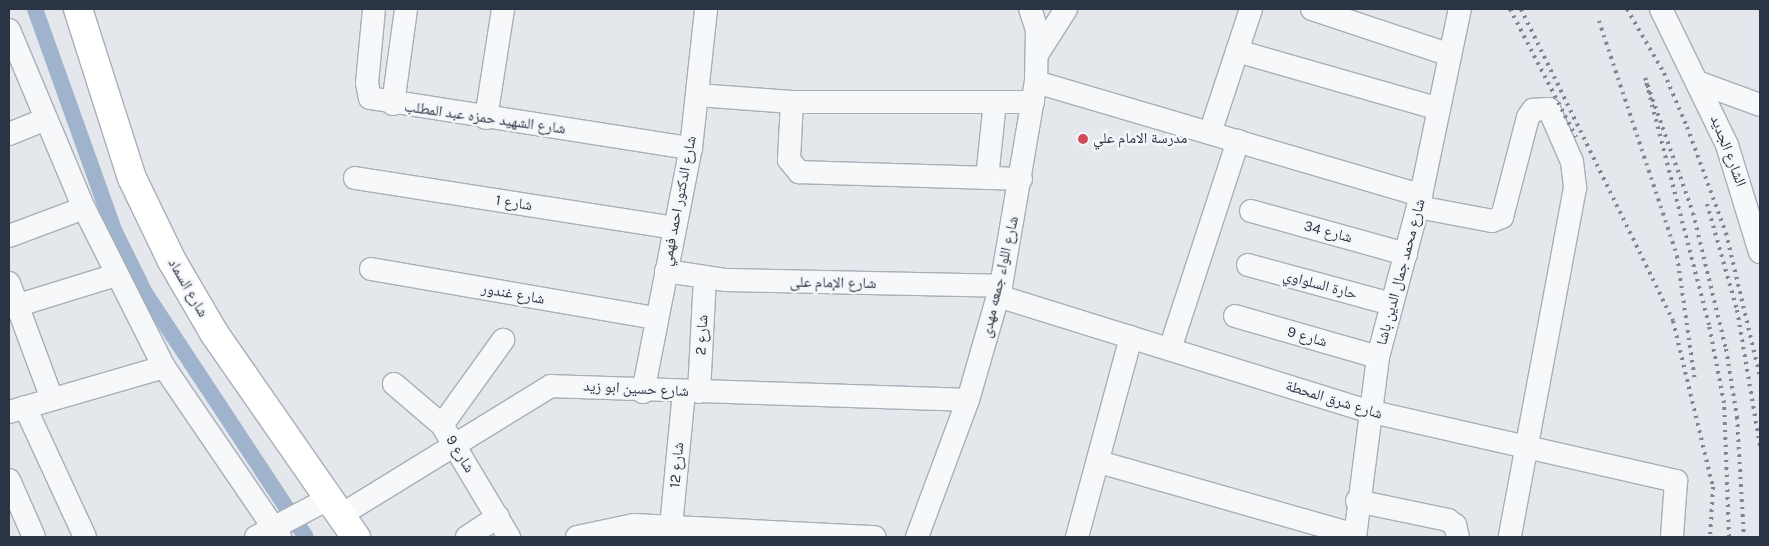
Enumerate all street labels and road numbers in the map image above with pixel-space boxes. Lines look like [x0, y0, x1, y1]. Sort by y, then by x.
street label: شارع الشهيد حمزه عبد المطلب [403, 98, 567, 138]
street label: الشارع الجديد [1706, 113, 1750, 189]
street label: شارع الدكتور احمد فهمي [658, 134, 700, 268]
street label: شارع 1 [494, 191, 534, 215]
street label: شارع محمد جمال الدين باشا [1373, 197, 1429, 347]
street label: شارع اللواء جمعه مهدى [977, 214, 1023, 340]
street label: شارع 34 [1302, 217, 1354, 247]
street label: شارع السماد [164, 255, 212, 321]
street label: حارة السلواوي [1281, 266, 1359, 304]
street label: شارع الإمام على [790, 273, 876, 293]
street label: شارع غندور [480, 280, 546, 308]
street label: شارع 2 [692, 314, 712, 356]
street label: شارع 9 [1285, 323, 1329, 351]
street label: شارع حسين ابو زيد [583, 377, 689, 401]
street label: شارع شرق المحطة [1283, 377, 1385, 423]
street label: شارع 9 [442, 432, 478, 476]
street label: شارع 12 [666, 441, 688, 489]

